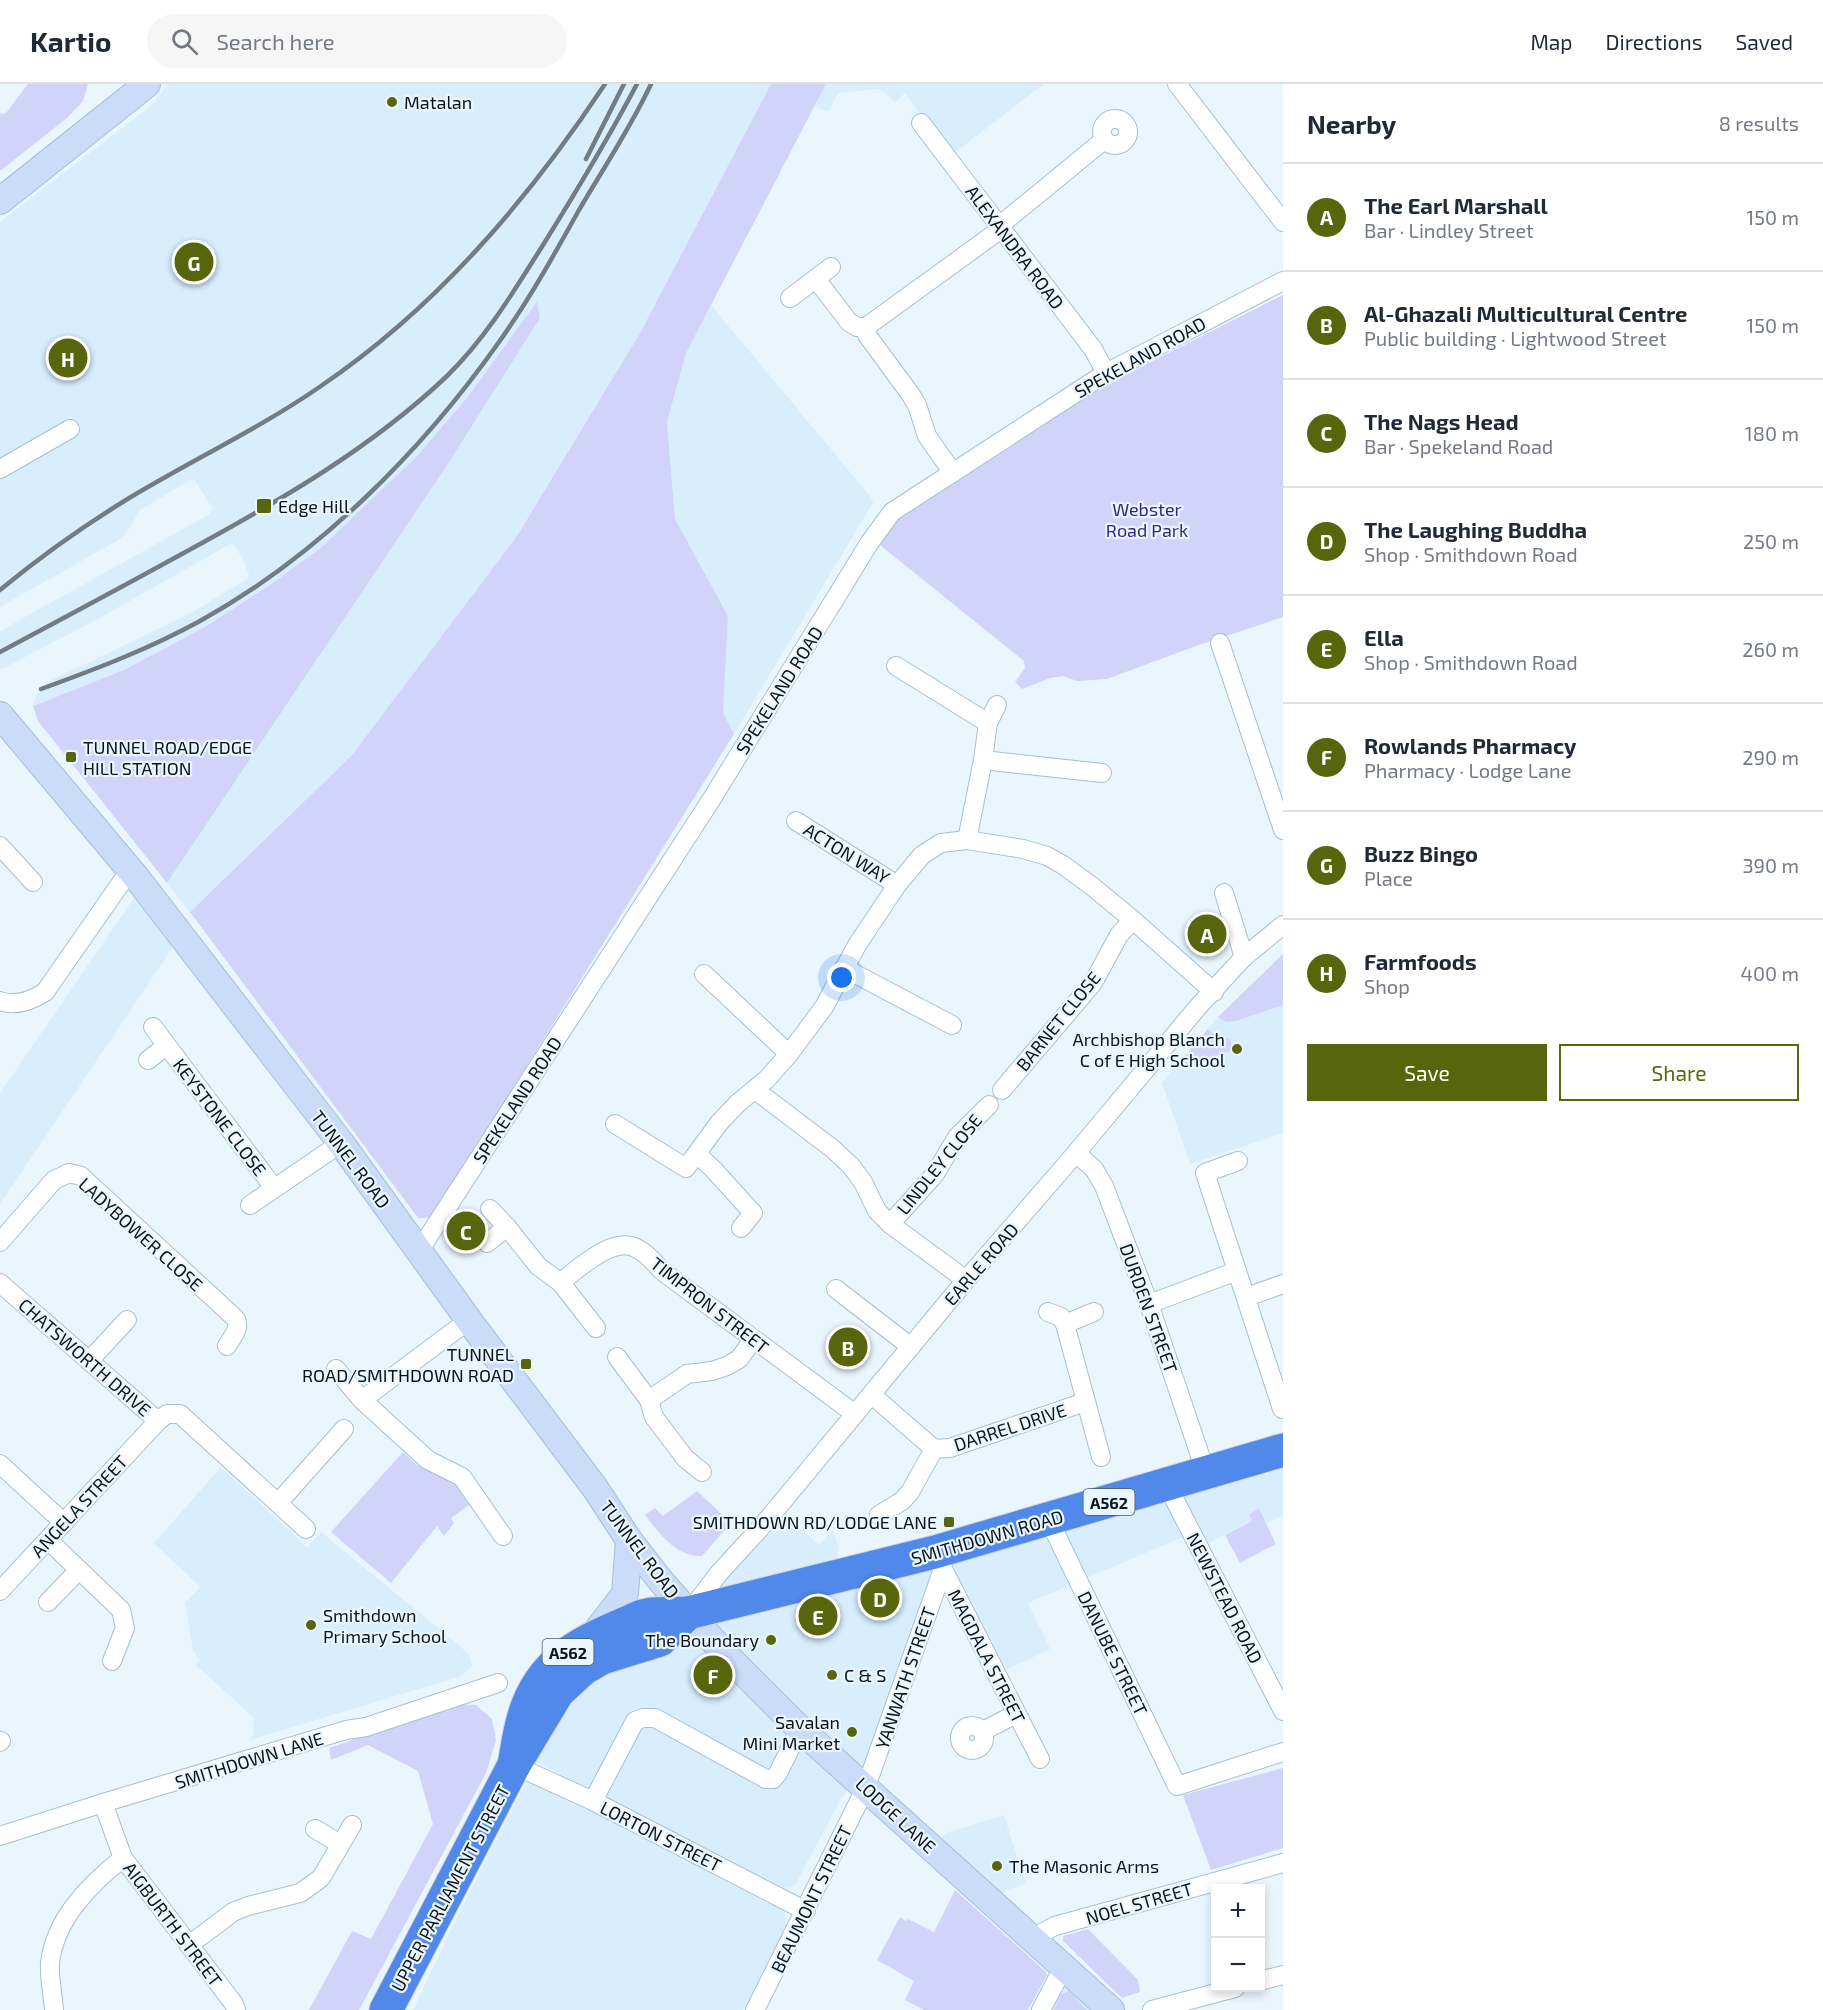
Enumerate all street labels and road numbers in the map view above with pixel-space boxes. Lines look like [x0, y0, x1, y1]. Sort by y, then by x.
street label: ALEXANDRA ROAD [961, 181, 1069, 313]
street label: SPEKELAND ROAD [1071, 312, 1209, 402]
street label: SPEKELAND ROAD [731, 622, 827, 758]
street label: ACTON WAY [800, 818, 895, 888]
street label: BARNET CLOSE [1011, 967, 1105, 1075]
street label: SPEKELAND ROAD [468, 1032, 566, 1168]
street label: KEYSTONE CLOSE [169, 1054, 271, 1180]
street label: TUNNEL ROAD [307, 1106, 395, 1212]
street label: LINDLEY CLOSE [892, 1109, 986, 1219]
street label: LADYBOWER CLOSE [74, 1173, 208, 1295]
street label: EARLE ROAD [939, 1218, 1023, 1310]
street label: DURDEN STREET [1115, 1240, 1183, 1376]
street label: TIMPRON STREET [647, 1252, 774, 1358]
street label: CHATSWORTH DRIVE [14, 1293, 156, 1421]
street label: DARREL DRIVE [951, 1398, 1069, 1456]
street label: ANGELA STREET [26, 1450, 132, 1562]
road number: A562 [1084, 1489, 1134, 1515]
street label: TUNNEL ROAD [596, 1496, 684, 1602]
street label: SMITHDOWN ROAD [908, 1505, 1066, 1569]
street label: NEWSTEAD ROAD [1183, 1529, 1267, 1667]
street label: MAGDALA STREET [944, 1585, 1031, 1727]
street label: DANUBE STREET [1073, 1587, 1153, 1719]
street label: YANWATH STREET [870, 1604, 940, 1752]
road number: A562 [542, 1639, 594, 1665]
street label: SMITHDOWN LANE [172, 1727, 326, 1793]
street label: LODGE LANE [851, 1772, 941, 1858]
street label: UPPER PARLIAMENT STREET [386, 1780, 514, 1995]
street label: LORTON STREET [597, 1796, 726, 1876]
street label: BEAUMONT STREET [766, 1821, 856, 1976]
street label: AIGBURTH STREET [119, 1857, 227, 1991]
street label: NOEL STREET [1083, 1877, 1195, 1929]

